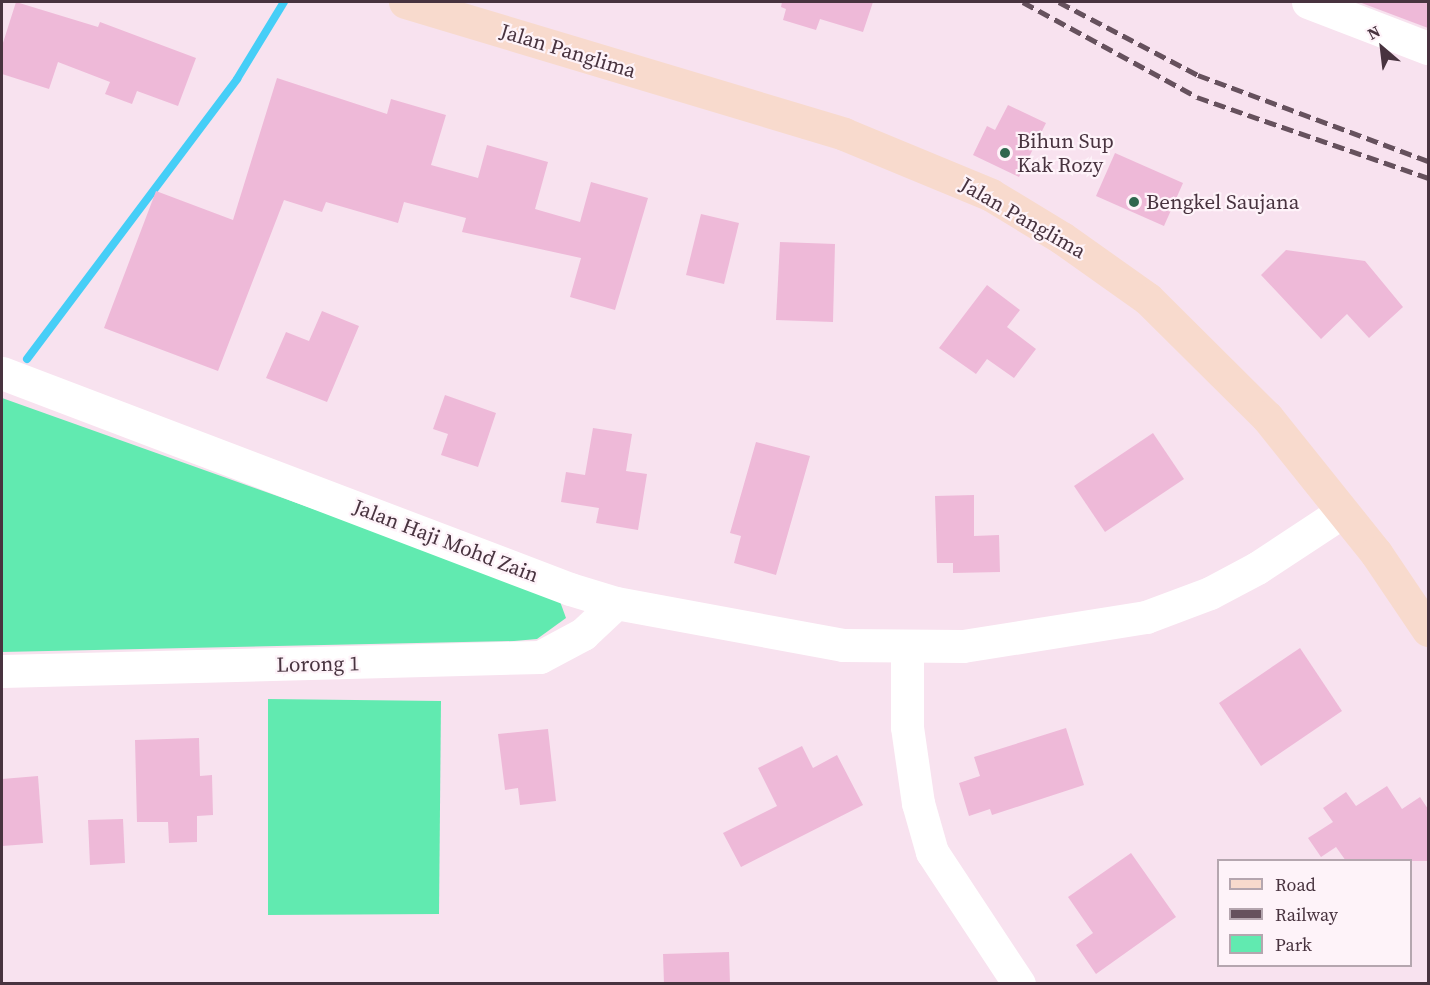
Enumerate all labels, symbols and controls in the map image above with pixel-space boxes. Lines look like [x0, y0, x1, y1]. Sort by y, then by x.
street label: Jalan Panglima [497, 18, 639, 84]
north arrow [1352, 18, 1412, 78]
text: N [1363, 20, 1384, 45]
place label: Bihun Sup Kak Rozy [1017, 128, 1114, 178]
marker: Bihun Sup Kak Rozy [998, 146, 1012, 160]
street label: Jalan Panglima [956, 172, 1090, 264]
place label: Bengkel Saujana [1146, 189, 1299, 215]
marker: Bengkel Saujana [1127, 195, 1141, 209]
street label: Jalan Haji Mohd Zain [350, 494, 542, 588]
street label: Lorong 1 [276, 651, 360, 677]
legend [1217, 859, 1412, 967]
text: Road [1275, 872, 1316, 897]
text: Railway [1275, 902, 1338, 927]
text: Park [1275, 932, 1312, 957]

